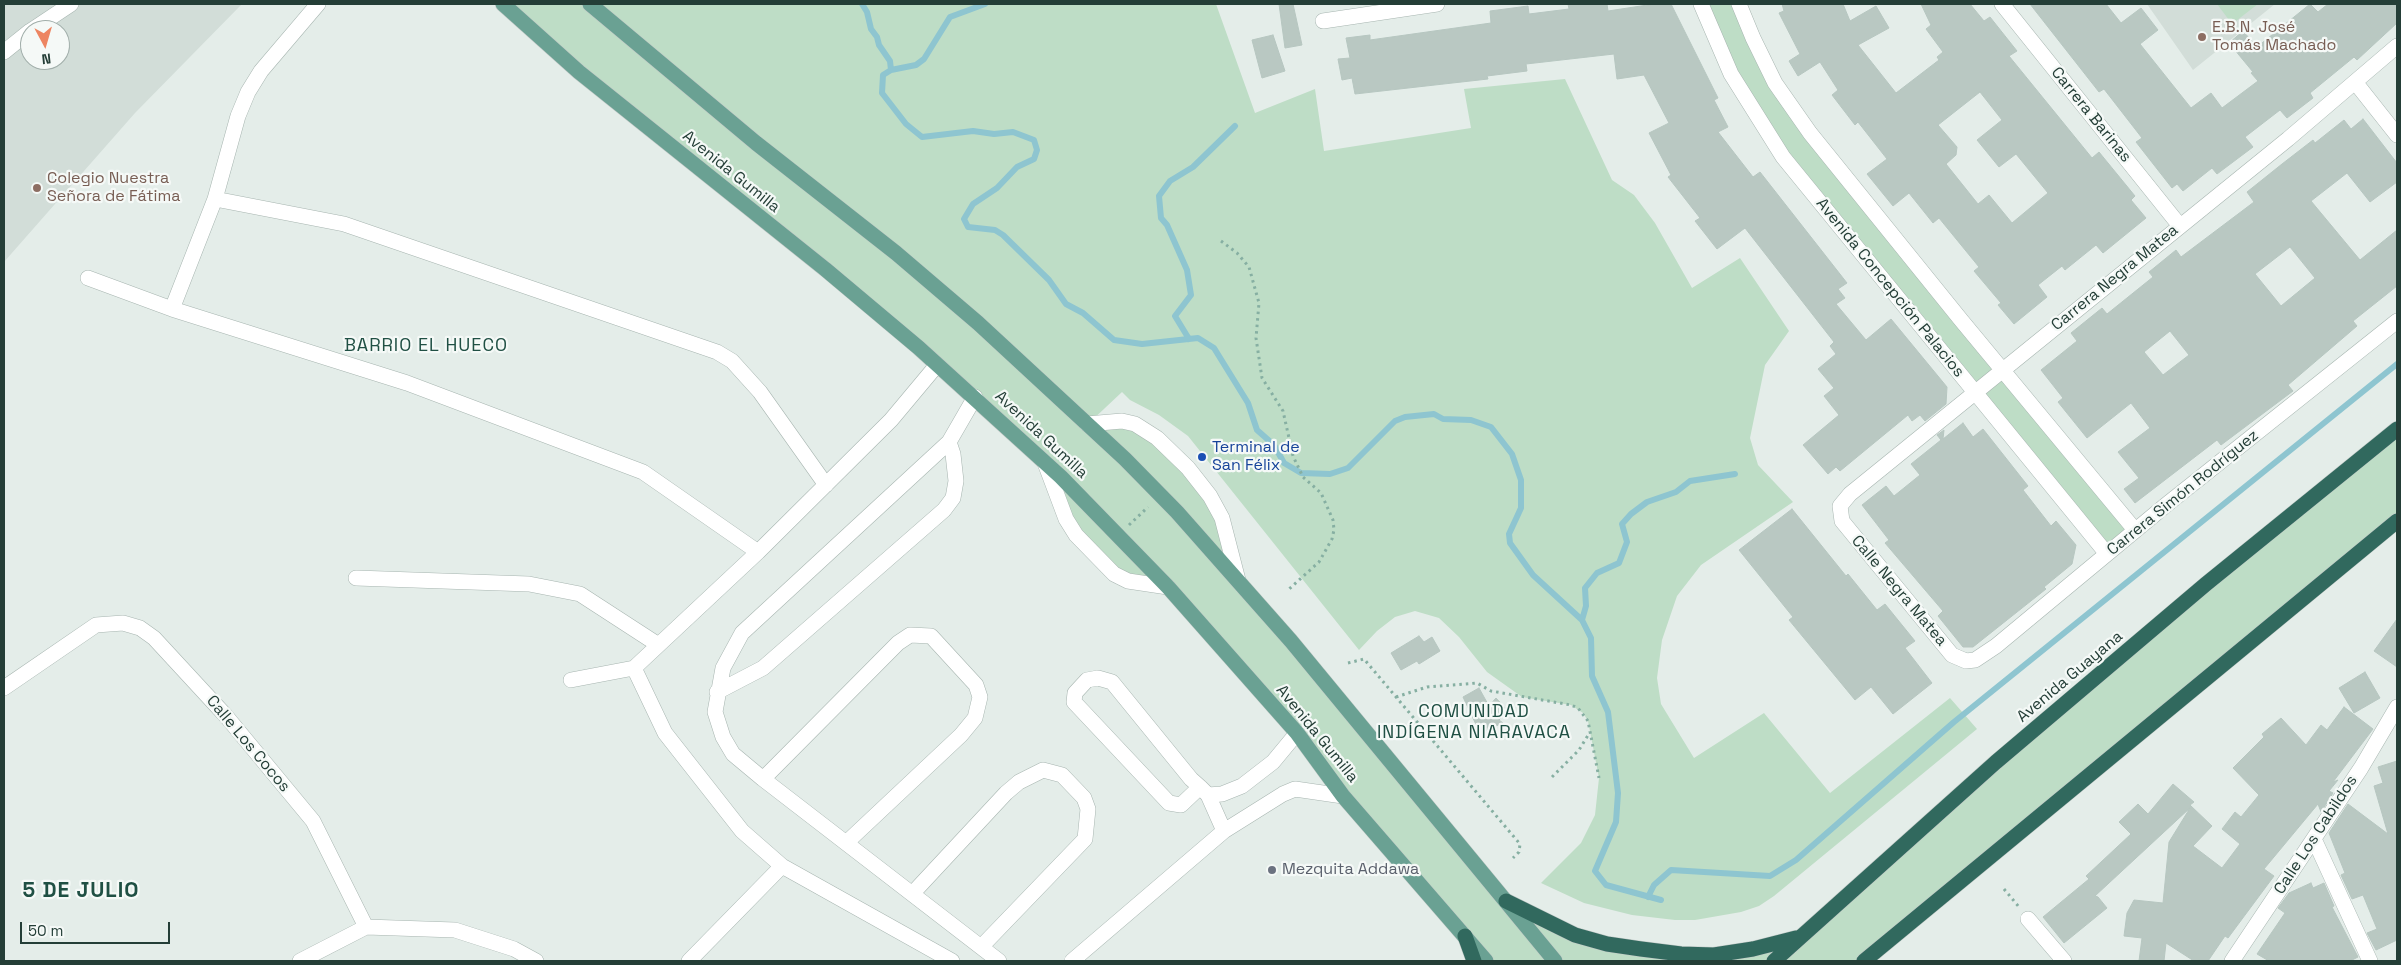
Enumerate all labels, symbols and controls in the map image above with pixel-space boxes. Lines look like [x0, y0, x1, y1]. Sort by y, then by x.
place label: E.B.N. José Tomás Machado [2212, 18, 2337, 56]
north arrow [20, 20, 70, 70]
marker: E.B.N. José Tomás Machado [2196, 31, 2208, 43]
text: N [41, 49, 52, 68]
street label: Carrera Barinas [2047, 64, 2135, 166]
street label: Avenida Gumilla [678, 127, 784, 217]
place label: Colegio Nuestra Señora de Fátima [47, 169, 180, 207]
marker: Colegio Nuestra Señora de Fátima [31, 182, 43, 194]
street label: Avenida Concepción Palacios [1812, 195, 1968, 381]
street label: Carrera Negra Matea [2048, 221, 2182, 335]
district label: BARRIO EL HUECO [342, 335, 510, 357]
street label: Avenida Gumilla [991, 387, 1091, 483]
street label: Carrera Simón Rodríguez [2104, 426, 2262, 560]
place label: Terminal de San Félix [1212, 438, 1300, 476]
marker: Terminal de San Félix [1196, 451, 1208, 463]
street label: Calle Negra Matea [1847, 532, 1951, 650]
street label: Avenida Guayana [2013, 627, 2127, 727]
street label: Avenida Gumilla [1272, 681, 1362, 787]
street label: Calle Los Cocos [202, 692, 294, 796]
district label: COMUNIDAD INDÍGENA NIARAVACA [1375, 701, 1573, 744]
street label: Calle Los Cabildos [2270, 772, 2362, 898]
place label: Mezquita Addawa [1282, 860, 1419, 880]
marker: Mezquita Addawa [1266, 864, 1278, 876]
district label: 5 DE JULIO [21, 878, 141, 904]
scale bar [22, 912, 172, 944]
text: 50 m [28, 921, 63, 940]

